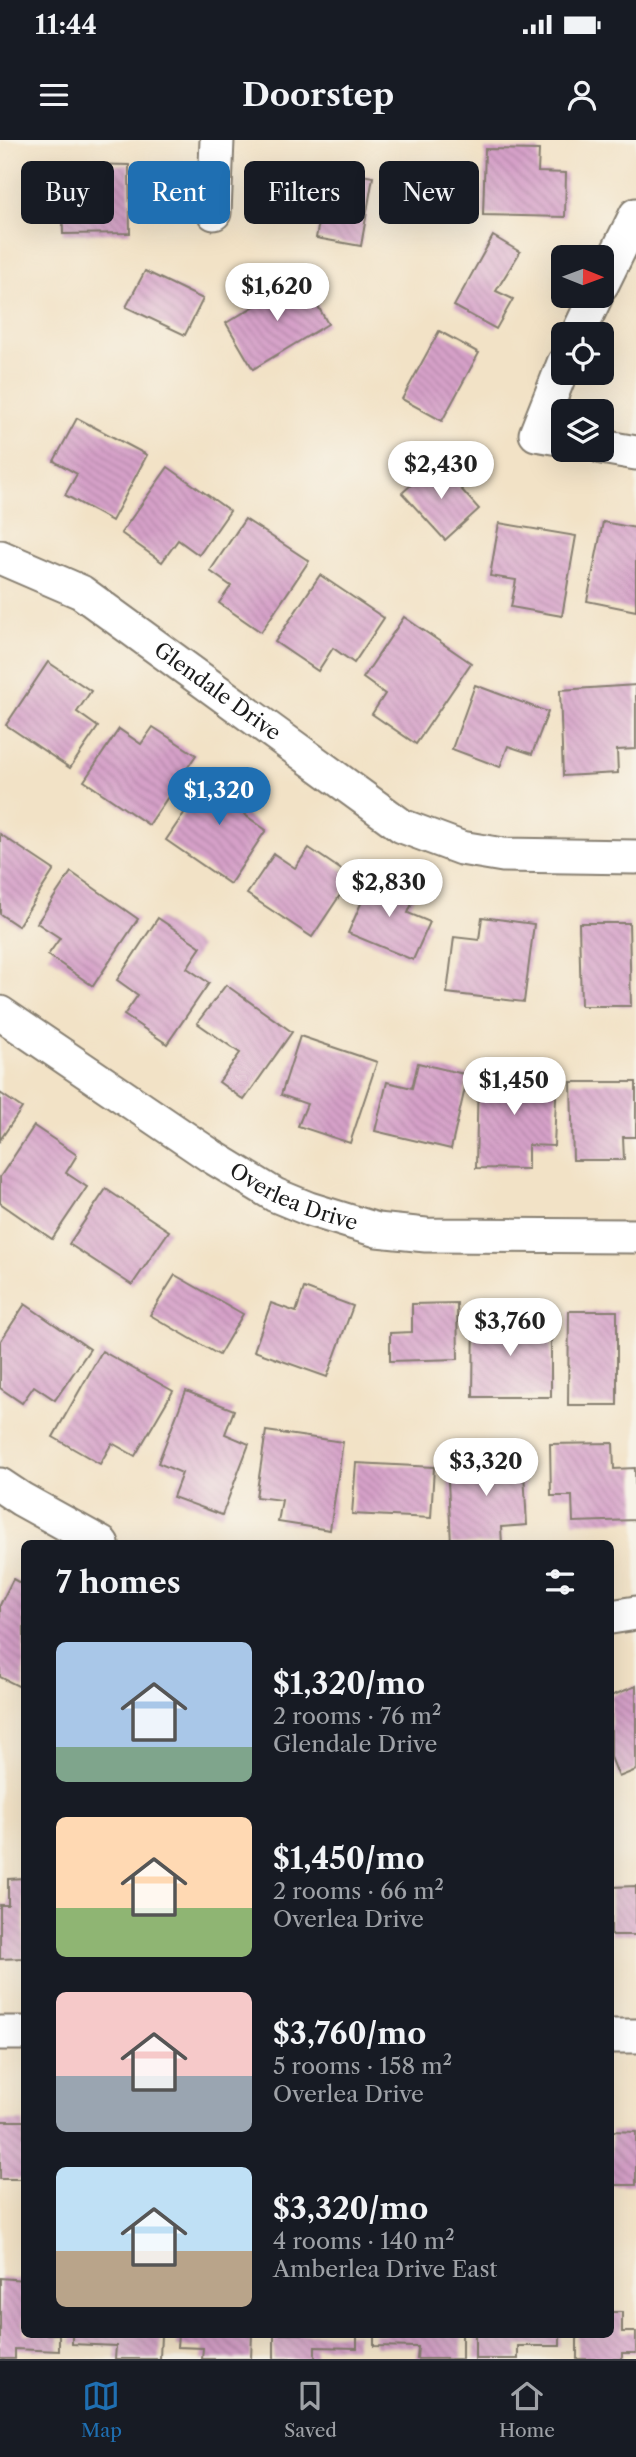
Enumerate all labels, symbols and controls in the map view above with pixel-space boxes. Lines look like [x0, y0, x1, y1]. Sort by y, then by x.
text: 11:44 [35, 9, 97, 41]
text: Doorstep [242, 75, 394, 114]
icon: menu [35, 76, 73, 114]
icon: person [563, 76, 601, 114]
chip: Buy [21, 161, 114, 224]
chip: Rent [128, 161, 230, 224]
chip: Filters [244, 161, 365, 224]
chip: New [379, 161, 479, 224]
north arrow [551, 245, 614, 308]
map controls [551, 245, 614, 462]
pin: $1,620 [220, 264, 334, 323]
text: $1,620 [241, 272, 313, 300]
button: locate [551, 322, 614, 385]
button: layers [551, 399, 614, 462]
pin: $2,430 [384, 442, 498, 501]
text: $2,430 [404, 450, 478, 478]
street label: Glendale Drive [150, 637, 286, 745]
pin: $1,320 [162, 768, 276, 827]
text: $1,320 [184, 776, 254, 804]
pin: $2,830 [332, 860, 446, 919]
text: $2,830 [352, 868, 426, 896]
pin: $1,450 [457, 1058, 571, 1117]
text: $1,450 [479, 1066, 549, 1094]
street label: Overlea Drive [225, 1157, 361, 1235]
pin: $3,760 [453, 1298, 567, 1358]
text: $3,760 [474, 1307, 546, 1335]
pin: $3,320 [429, 1438, 543, 1498]
text: $3,320 [449, 1447, 523, 1475]
icon: filters [541, 1563, 579, 1601]
text: 7 homes [56, 1564, 181, 1601]
text: $1,320/mo [273, 1665, 425, 1702]
icon: home [112, 1670, 196, 1754]
text: 2 rooms · 76 m² [273, 1702, 441, 1730]
text: Glendale Drive [273, 1730, 437, 1758]
text: $1,450/mo [273, 1840, 425, 1877]
icon: home [112, 1845, 196, 1929]
text: 2 rooms · 66 m² [273, 1877, 444, 1905]
text: Overlea Drive [273, 1905, 424, 1933]
text: $3,760/mo [273, 2015, 426, 2052]
icon: home [112, 2020, 196, 2104]
text: 5 rooms · 158 m² [273, 2052, 452, 2080]
text: Overlea Drive [273, 2080, 424, 2108]
text: $3,320/mo [273, 2190, 428, 2227]
icon: home [112, 2195, 196, 2279]
text: 4 rooms · 140 m² [273, 2227, 455, 2255]
text: Amberlea Drive East [273, 2255, 498, 2283]
tab: Map [81, 2377, 122, 2442]
tab: Saved [284, 2377, 337, 2442]
tab: Home [499, 2377, 555, 2442]

